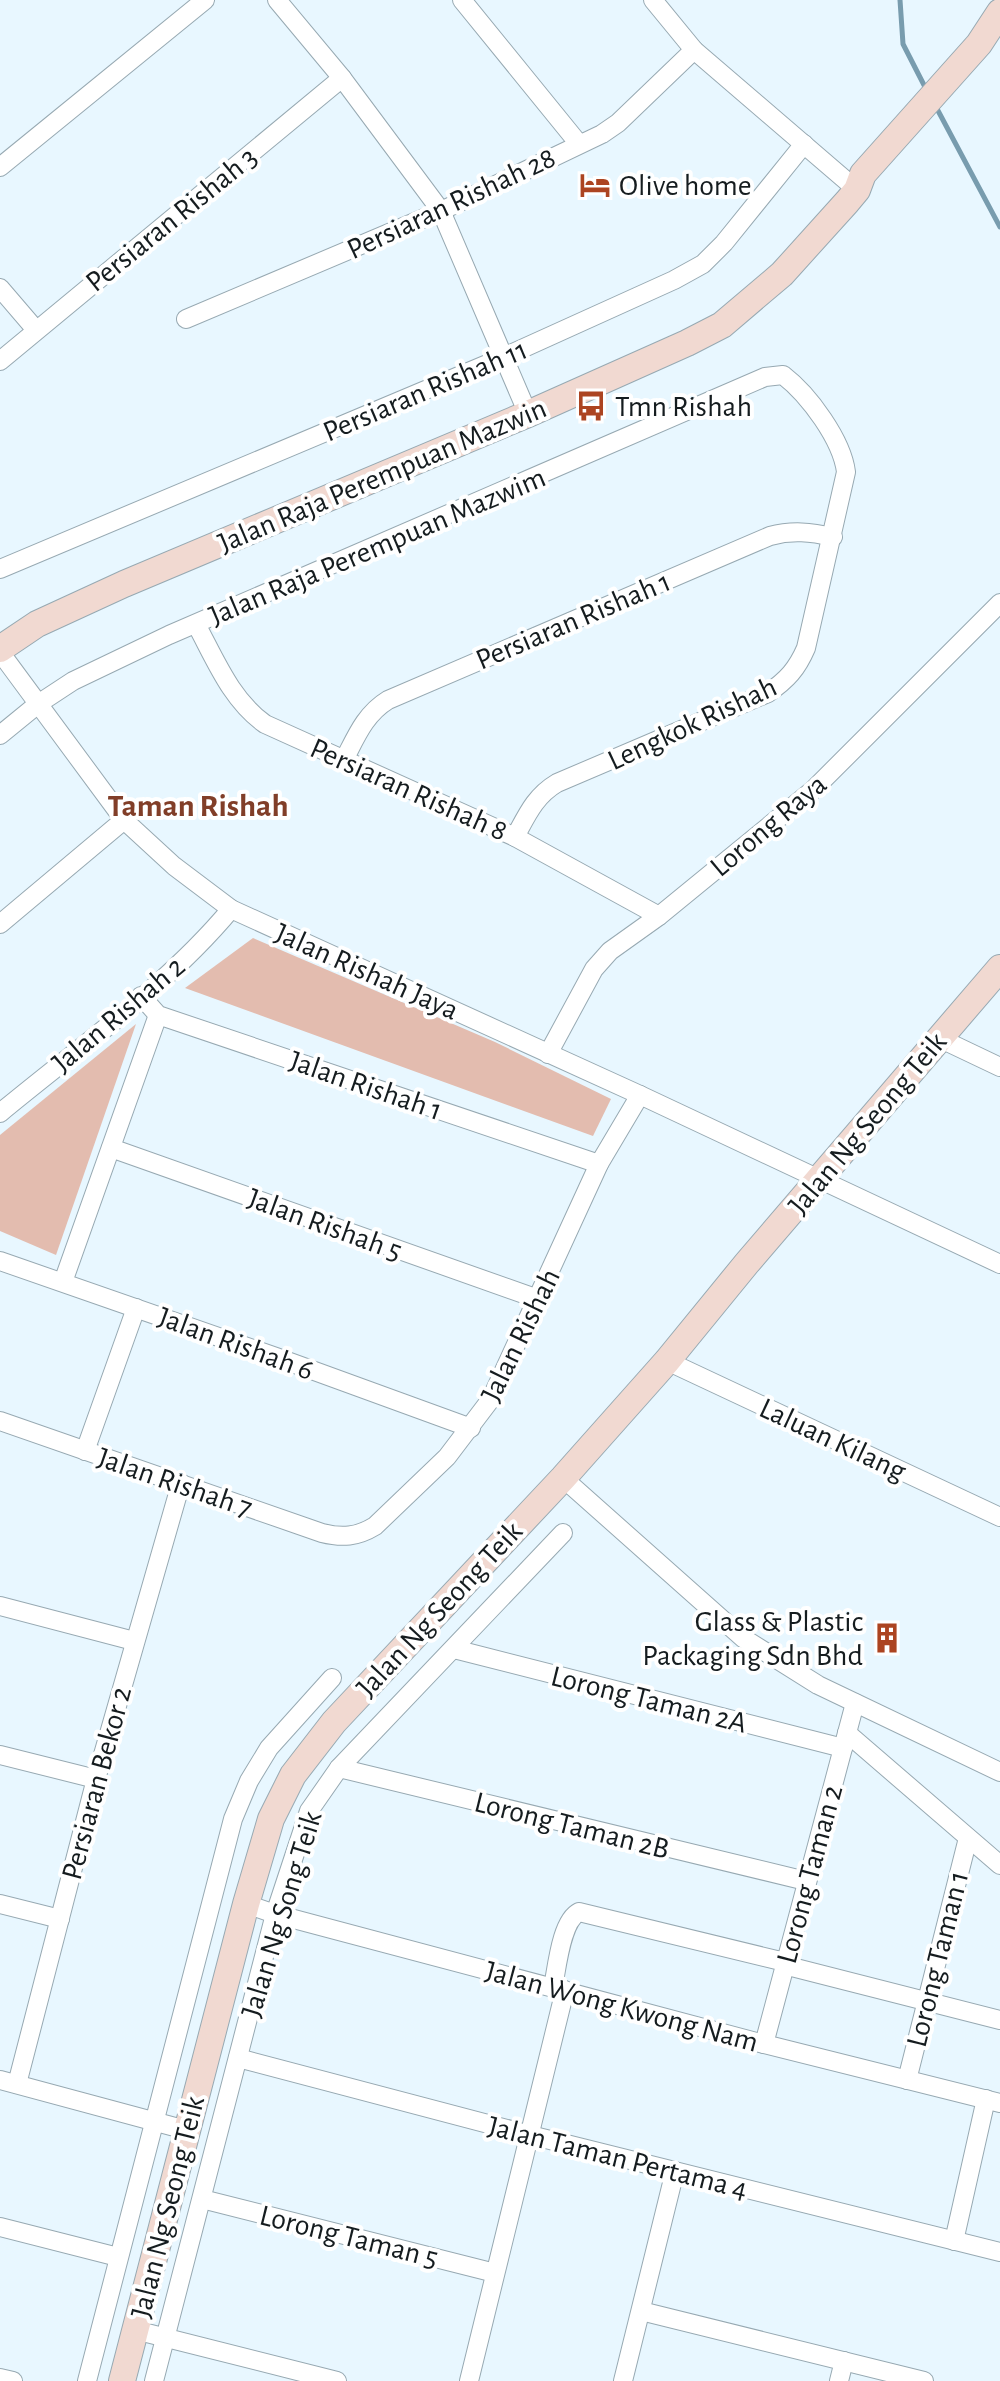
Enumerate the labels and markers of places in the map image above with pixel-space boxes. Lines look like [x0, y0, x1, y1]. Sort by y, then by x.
hotel icon: Olive home [578, 168, 612, 202]
place label: Olive home [619, 171, 752, 201]
bus stop icon: Tmn Rishah [574, 389, 608, 423]
place label: Tmn Rishah [615, 392, 752, 422]
place label: Glass & Plastic Packaging Sdn Bhd [642, 1607, 863, 1671]
building icon: Glass & Plastic Packaging Sdn Bhd [870, 1621, 904, 1655]

